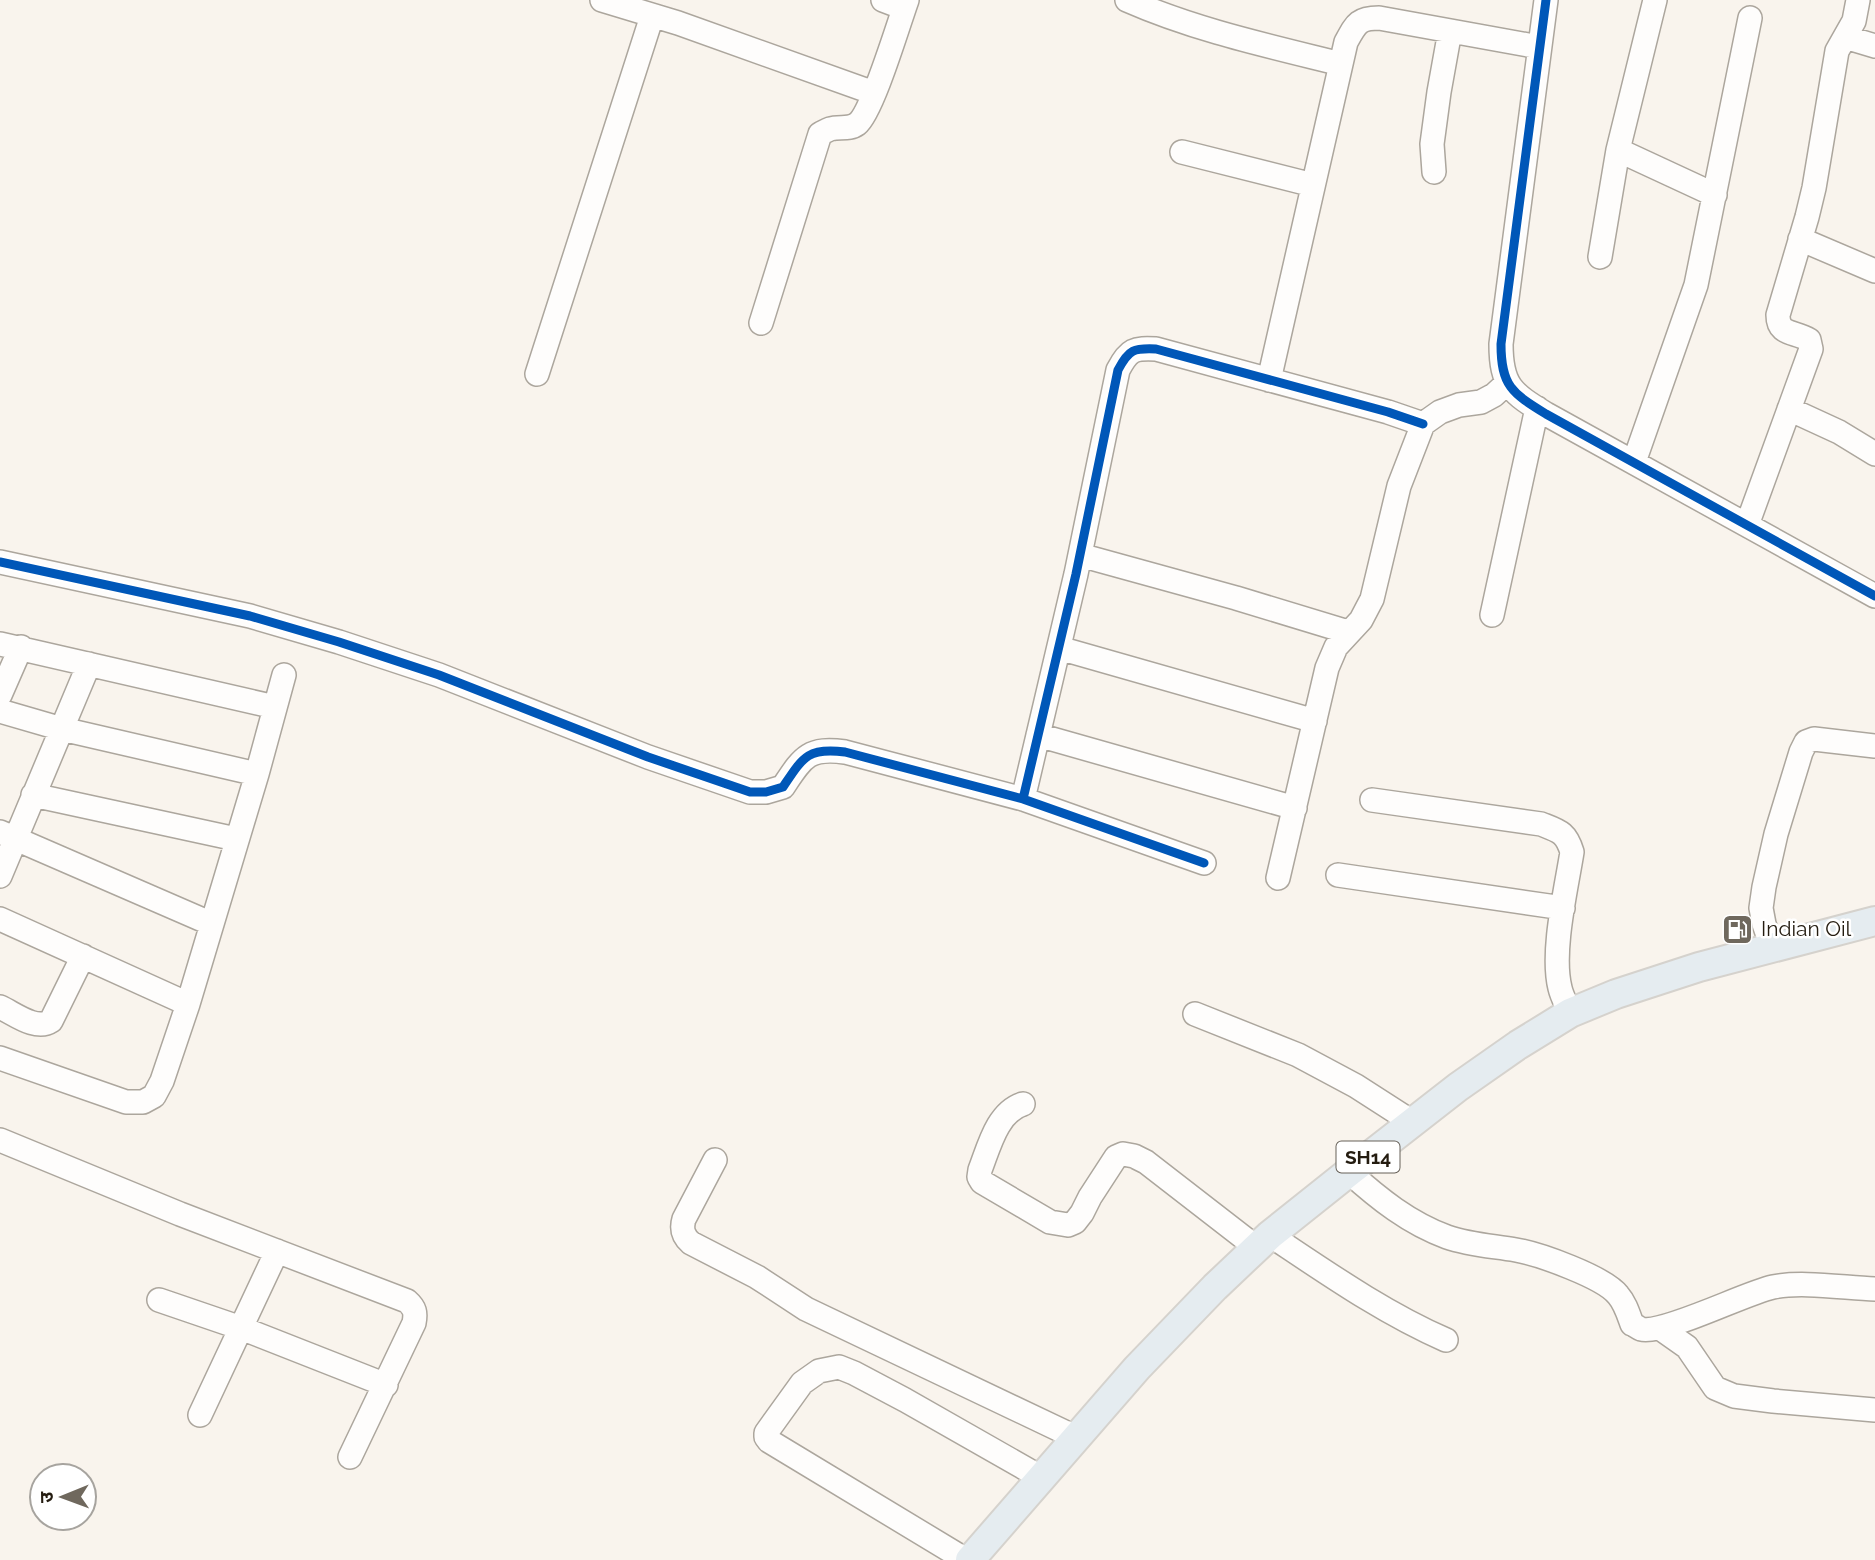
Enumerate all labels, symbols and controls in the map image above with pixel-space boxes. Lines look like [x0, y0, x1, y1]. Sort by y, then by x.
fuel station icon: Indian Oil [1721, 912, 1755, 946]
place label: Indian Oil [1761, 916, 1851, 941]
road number: SH14 [1336, 1142, 1400, 1172]
north arrow [28, 1462, 98, 1532]
text: उ [35, 1491, 57, 1503]

